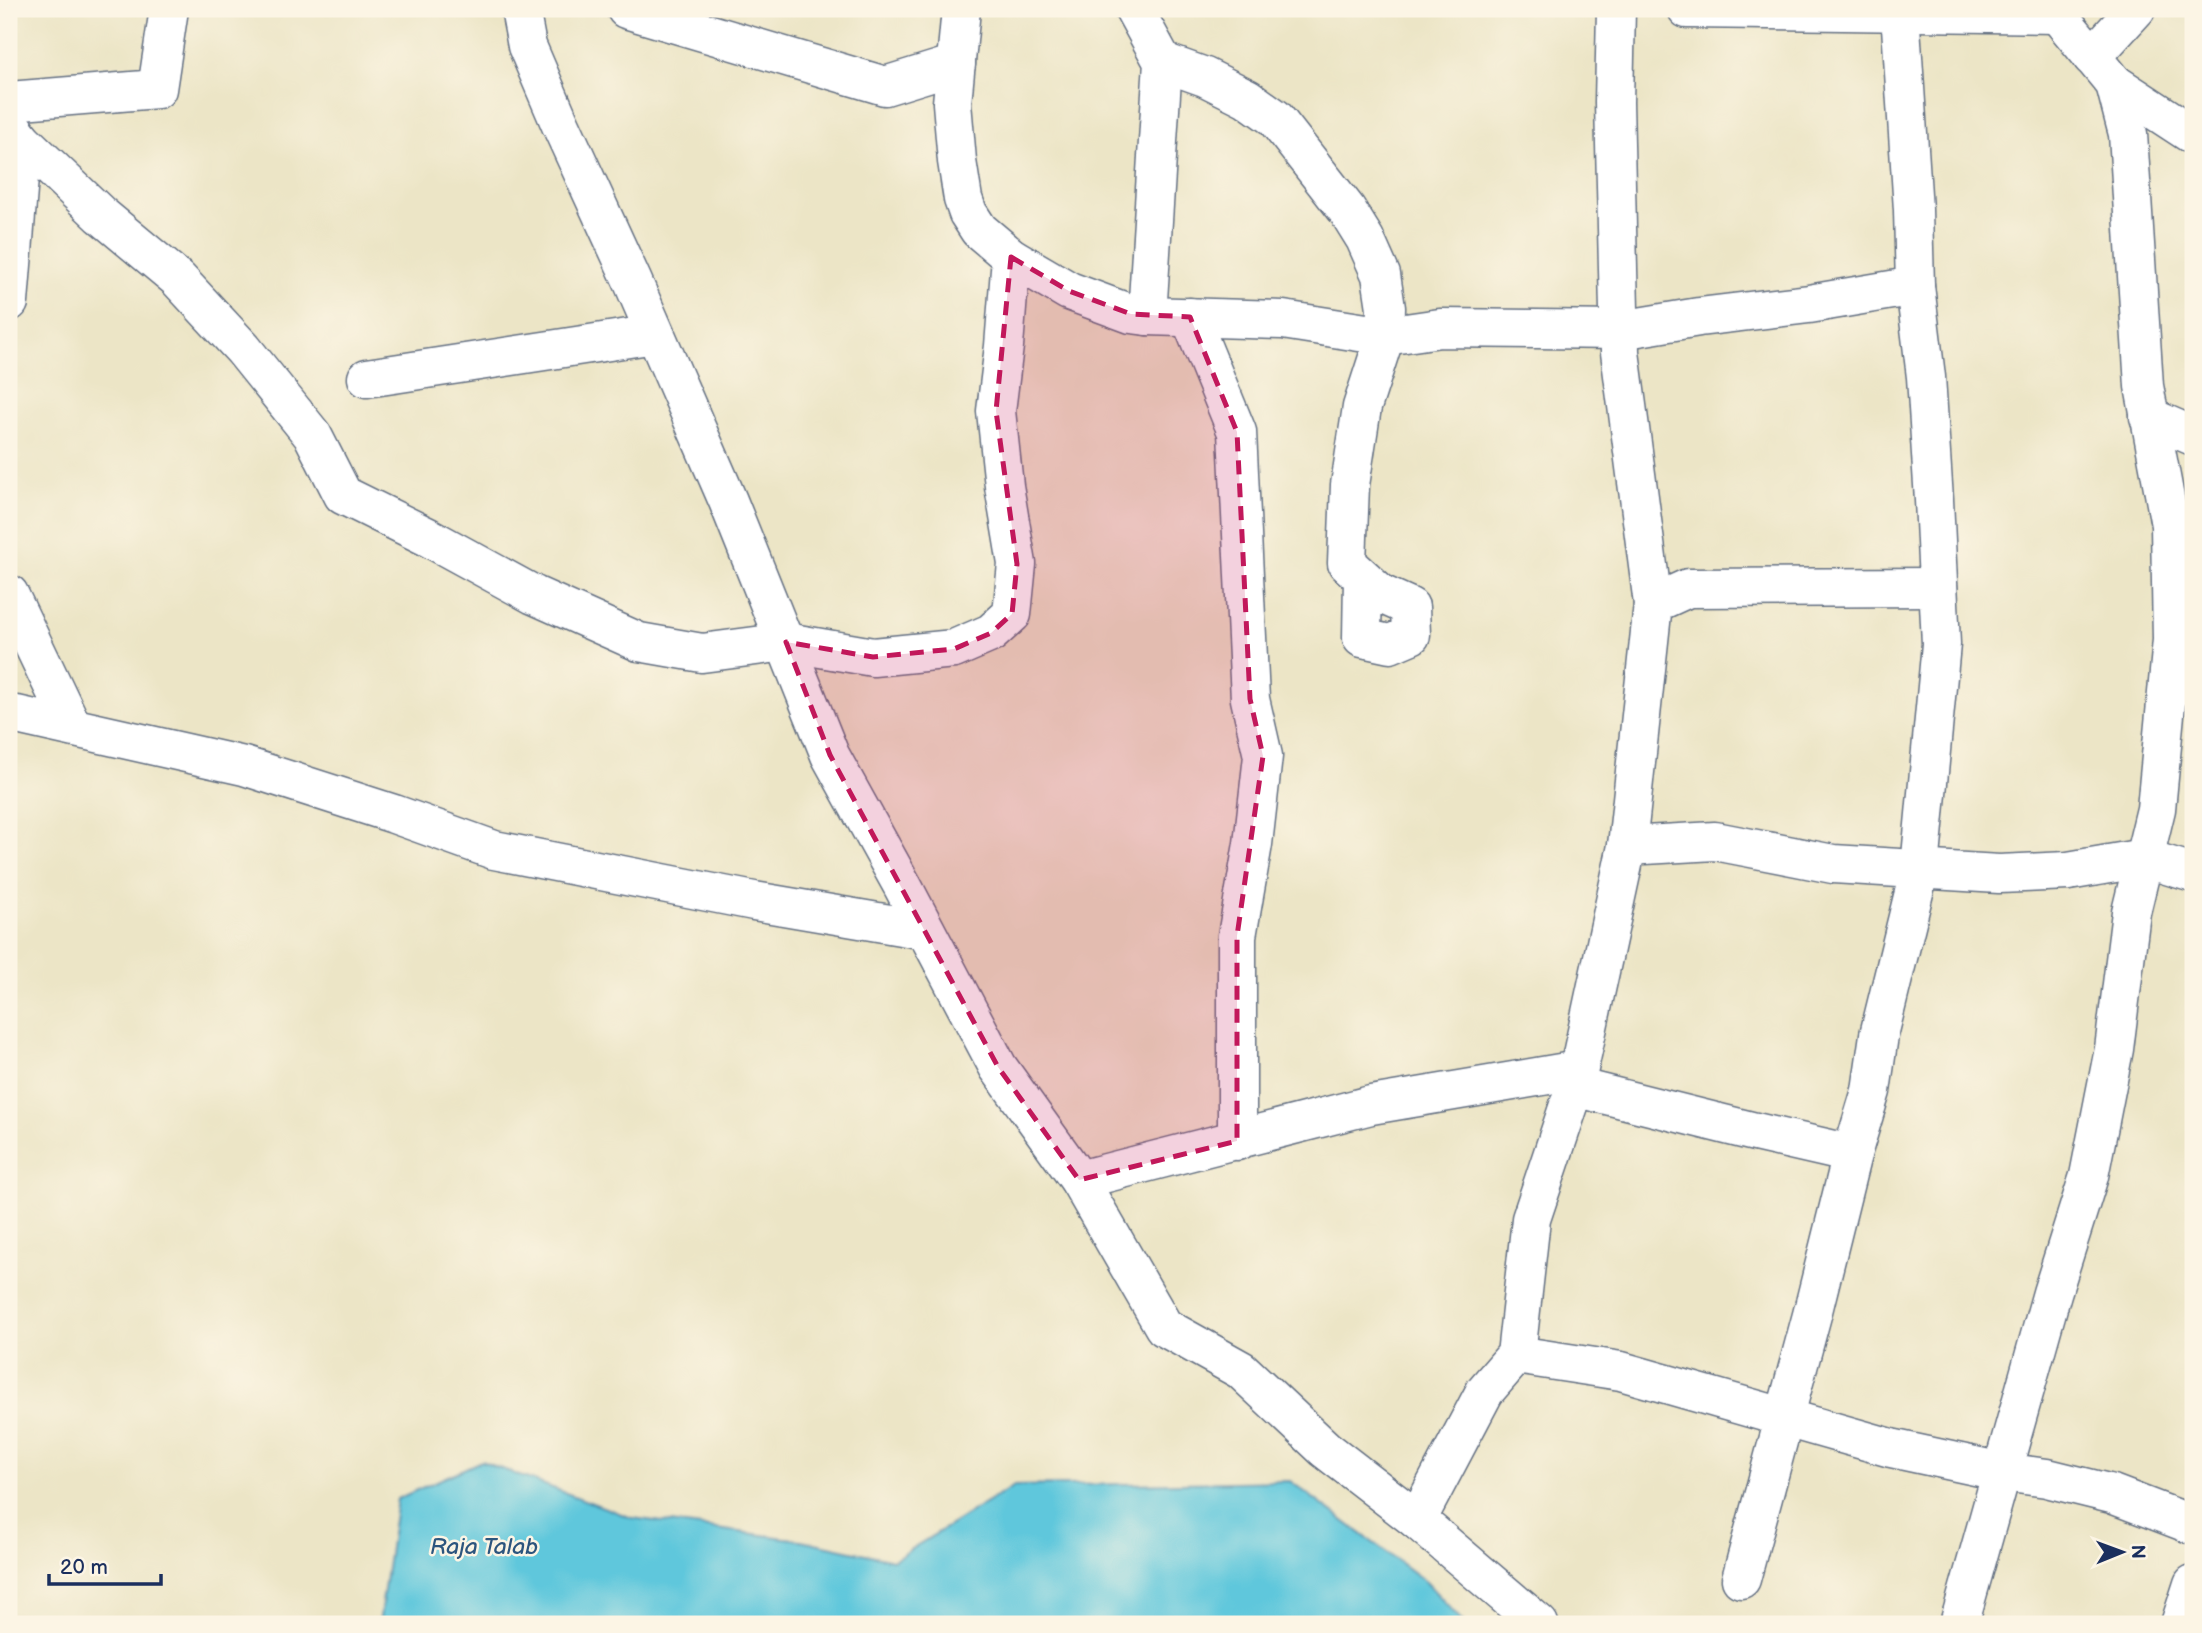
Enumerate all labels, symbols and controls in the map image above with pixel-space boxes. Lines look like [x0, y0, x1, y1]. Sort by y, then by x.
north arrow [2086, 1518, 2156, 1588]
water label: Raja Talab [430, 1533, 538, 1561]
scale bar [49, 1542, 161, 1586]
text: N [2126, 1544, 2149, 1559]
text: 20 m [60, 1555, 108, 1580]

